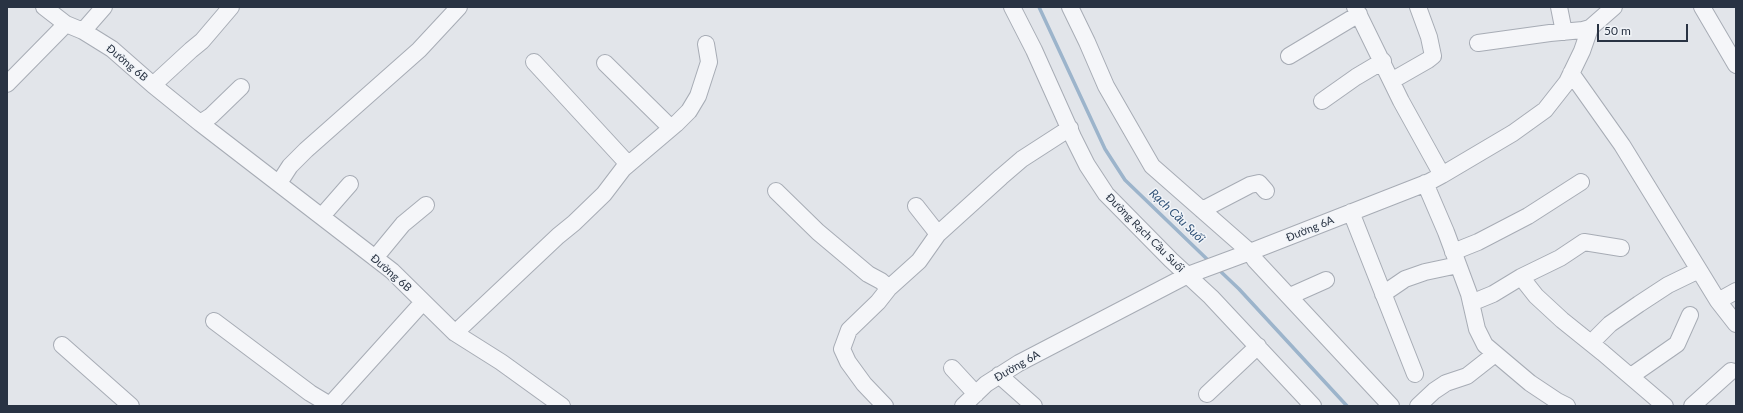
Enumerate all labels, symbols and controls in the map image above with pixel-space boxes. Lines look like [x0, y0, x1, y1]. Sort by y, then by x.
scale bar [1599, 16, 1690, 42]
text: 50 m [1604, 23, 1631, 38]
street label: Đường 6B [104, 42, 150, 84]
water label: Rạch Cầu Suối [1146, 186, 1208, 246]
street label: Đường Rạch Cầu Suối [1103, 191, 1187, 275]
street label: Đường 6A [1284, 213, 1336, 245]
street label: Đường 6B [368, 252, 414, 294]
street label: Đường 6A [992, 348, 1042, 384]

